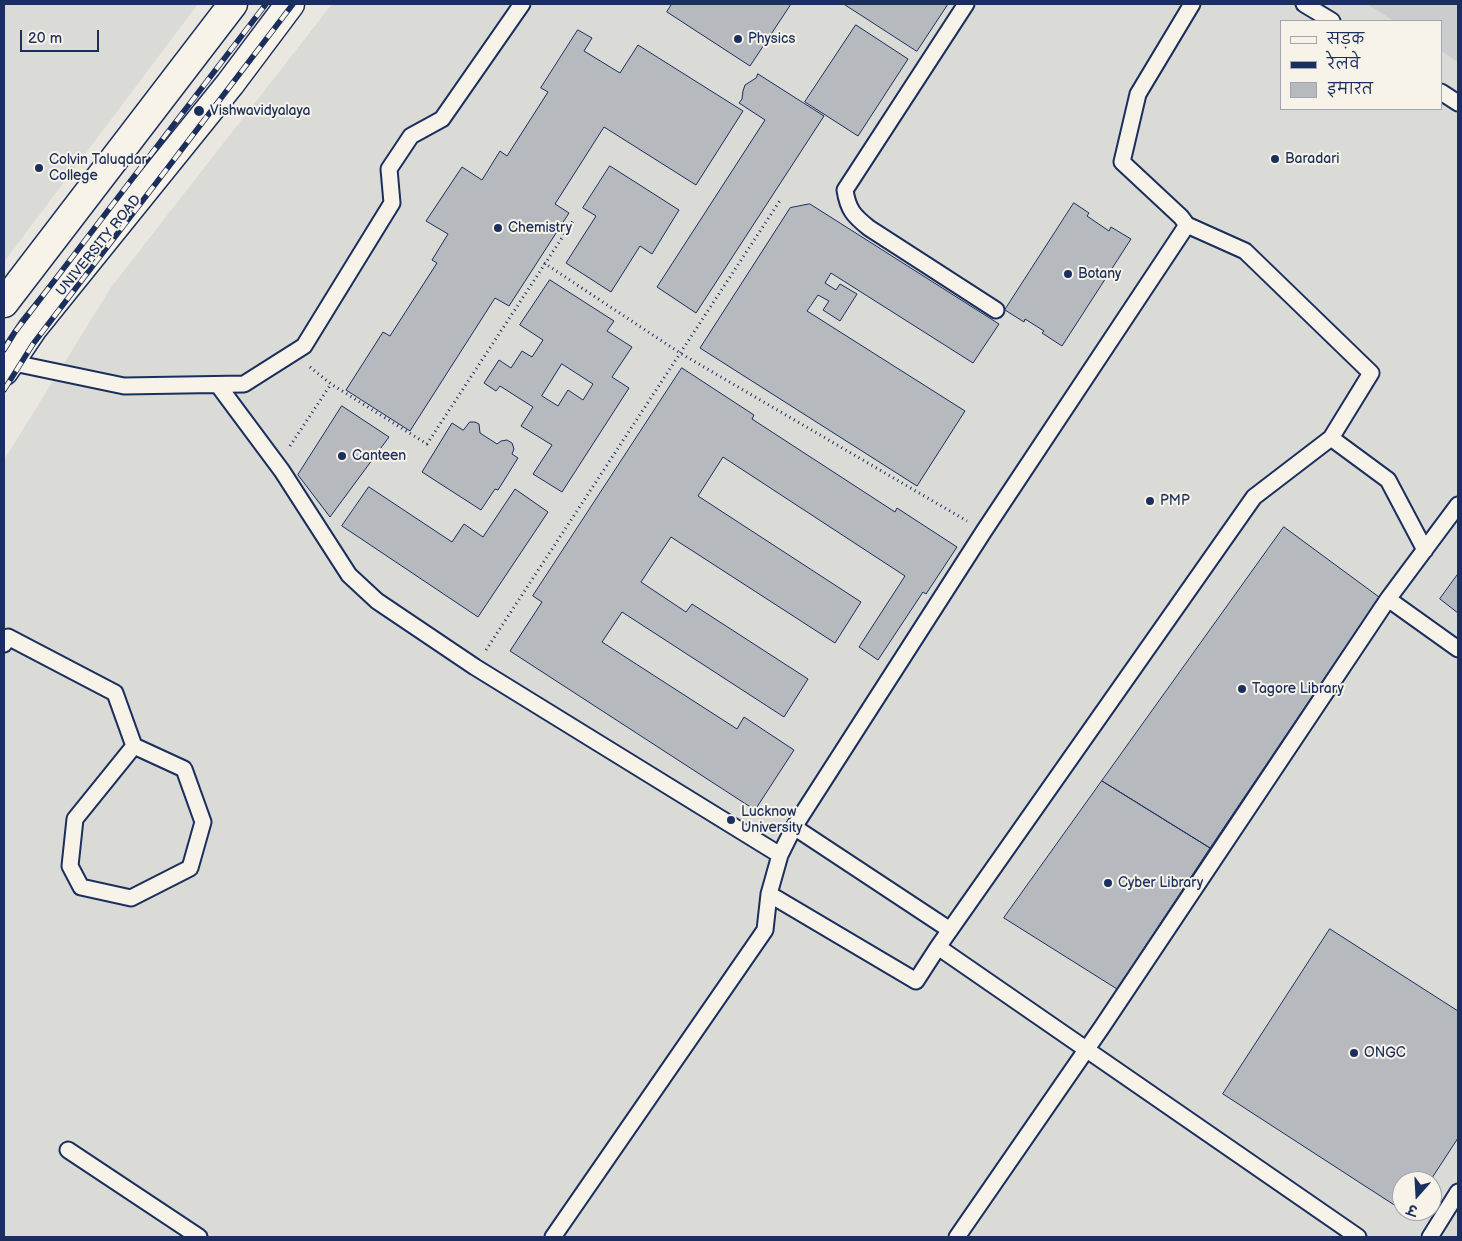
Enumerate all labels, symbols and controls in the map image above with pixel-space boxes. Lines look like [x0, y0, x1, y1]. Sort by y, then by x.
scale bar [22, 20, 101, 52]
legend [1280, 20, 1442, 110]
text: 20 m [28, 29, 62, 48]
text: सड़क [1327, 30, 1364, 49]
place label: Physics [748, 31, 795, 47]
marker: Physics [732, 33, 744, 45]
text: रेलवे [1327, 55, 1360, 74]
text: इमारत [1327, 80, 1373, 99]
place label: Vishwavidyalaya [210, 103, 310, 119]
marker: Vishwavidyalaya [192, 104, 206, 118]
place label: Baradari [1285, 151, 1339, 167]
place label: Colvin Taluqdar College [49, 152, 147, 184]
marker: Baradari [1269, 153, 1281, 165]
marker: Colvin Taluqdar College [33, 162, 45, 174]
street label: UNIVERSITY ROAD [53, 192, 145, 300]
place label: Chemistry [508, 220, 572, 236]
marker: Chemistry [492, 222, 504, 234]
place label: Botany [1078, 266, 1121, 282]
marker: Botany [1062, 268, 1074, 280]
place label: Canteen [352, 448, 406, 464]
marker: Canteen [336, 450, 348, 462]
place label: PMP [1160, 493, 1190, 509]
marker: PMP [1144, 495, 1156, 507]
place label: Tagore Library [1252, 681, 1344, 697]
marker: Tagore Library [1236, 683, 1248, 695]
place label: Lucknow University [741, 804, 803, 836]
marker: Lucknow University [725, 814, 737, 826]
place label: Cyber Library [1118, 875, 1203, 891]
marker: Cyber Library [1102, 877, 1114, 889]
place label: ONGC [1364, 1045, 1406, 1061]
marker: ONGC [1348, 1047, 1360, 1059]
north arrow [1392, 1171, 1442, 1221]
text: उ [1405, 1200, 1419, 1219]

